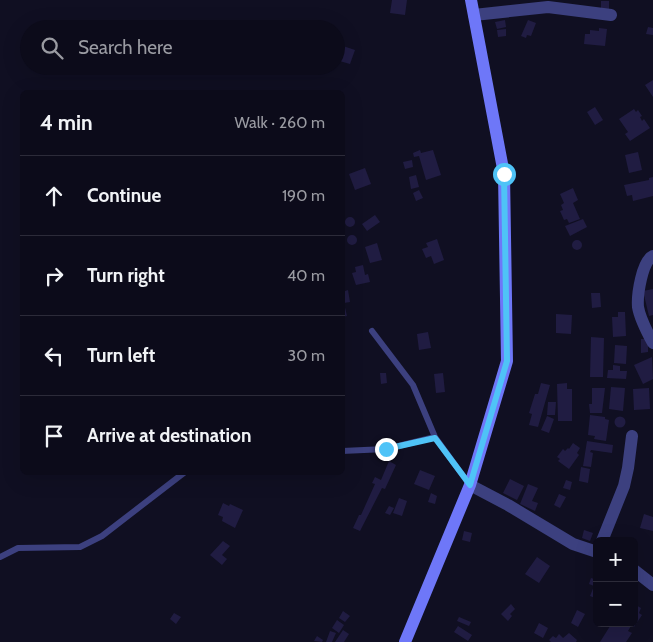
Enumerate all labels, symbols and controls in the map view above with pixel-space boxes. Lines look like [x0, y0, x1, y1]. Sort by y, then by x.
search box [20, 20, 345, 75]
icon: search [38, 34, 66, 62]
text: Search here [78, 36, 172, 59]
text: 4 min [40, 110, 93, 135]
text: Walk · 260 m [235, 113, 325, 132]
route start [493, 163, 516, 186]
icon: ahead [40, 182, 68, 210]
text: Continue [87, 184, 161, 207]
text: 190 m [282, 186, 325, 205]
icon: right [40, 262, 68, 290]
text: Turn right [87, 264, 165, 287]
text: 40 m [287, 266, 325, 285]
icon: left [40, 342, 68, 370]
text: Turn left [87, 344, 155, 367]
text: 30 m [288, 346, 325, 365]
icon: arrive [40, 422, 68, 450]
text: Arrive at destination [87, 424, 251, 447]
route end [375, 438, 398, 461]
map controls [593, 537, 638, 627]
button: + [593, 537, 638, 582]
button: − [593, 582, 638, 627]

